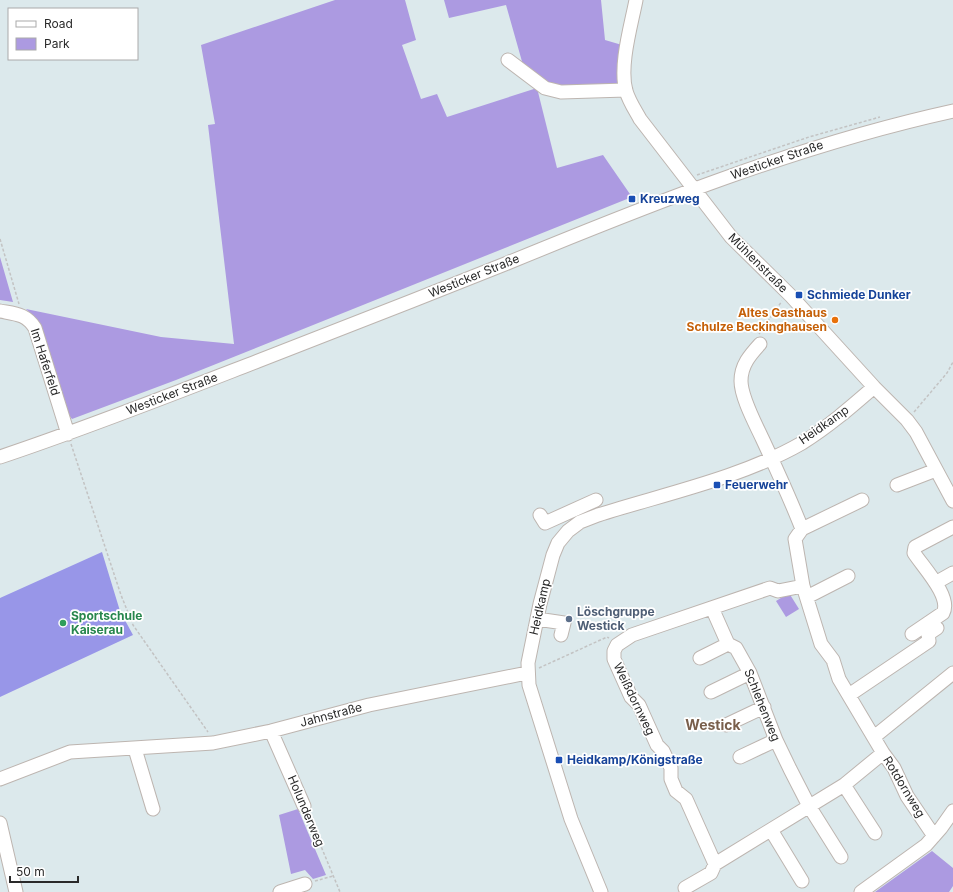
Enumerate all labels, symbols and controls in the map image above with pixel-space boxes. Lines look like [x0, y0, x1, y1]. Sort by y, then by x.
legend [8, 8, 138, 60]
text: Road [44, 16, 73, 31]
text: Park [44, 36, 70, 51]
street label: Westicker Straße [729, 137, 825, 182]
place label: Kreuzweg [640, 191, 699, 206]
marker: Kreuzweg [627, 194, 637, 204]
street label: Mühlenstraße [725, 230, 791, 296]
street label: Westicker Straße [426, 250, 521, 301]
place label: Schmiede Dunker [807, 287, 911, 302]
marker: Schmiede Dunker [794, 290, 804, 300]
place label: Altes Gasthaus Schulze Beckinghausen [687, 305, 827, 334]
marker: Altes Gasthaus Schulze Beckinghausen [830, 315, 840, 325]
street label: Im Haferfeld [28, 326, 63, 397]
street label: Westicker Straße [124, 369, 220, 418]
street label: Heidkamp [796, 402, 852, 447]
place label: Feuerwehr [725, 477, 788, 492]
marker: Feuerwehr [712, 480, 722, 490]
street label: Heidkamp [526, 577, 553, 637]
place label: Löschgruppe Westick [577, 604, 655, 633]
place label: Sportschule Kaiserau [71, 608, 142, 637]
marker: Löschgruppe Westick [564, 614, 574, 624]
marker: Sportschule Kaiserau [58, 618, 68, 628]
street label: Weißdornweg [610, 660, 658, 737]
street label: Schlehenweg [741, 666, 784, 743]
street label: Jahnstraße [298, 699, 364, 730]
district label: Westick [685, 716, 742, 733]
place label: Heidkamp/Königstraße [567, 752, 703, 767]
street label: Rotdornweg [880, 753, 929, 820]
marker: Heidkamp/Königstraße [554, 755, 564, 765]
street label: Holunderweg [285, 773, 328, 849]
scale bar [10, 858, 78, 884]
text: 50 m [16, 864, 45, 879]

